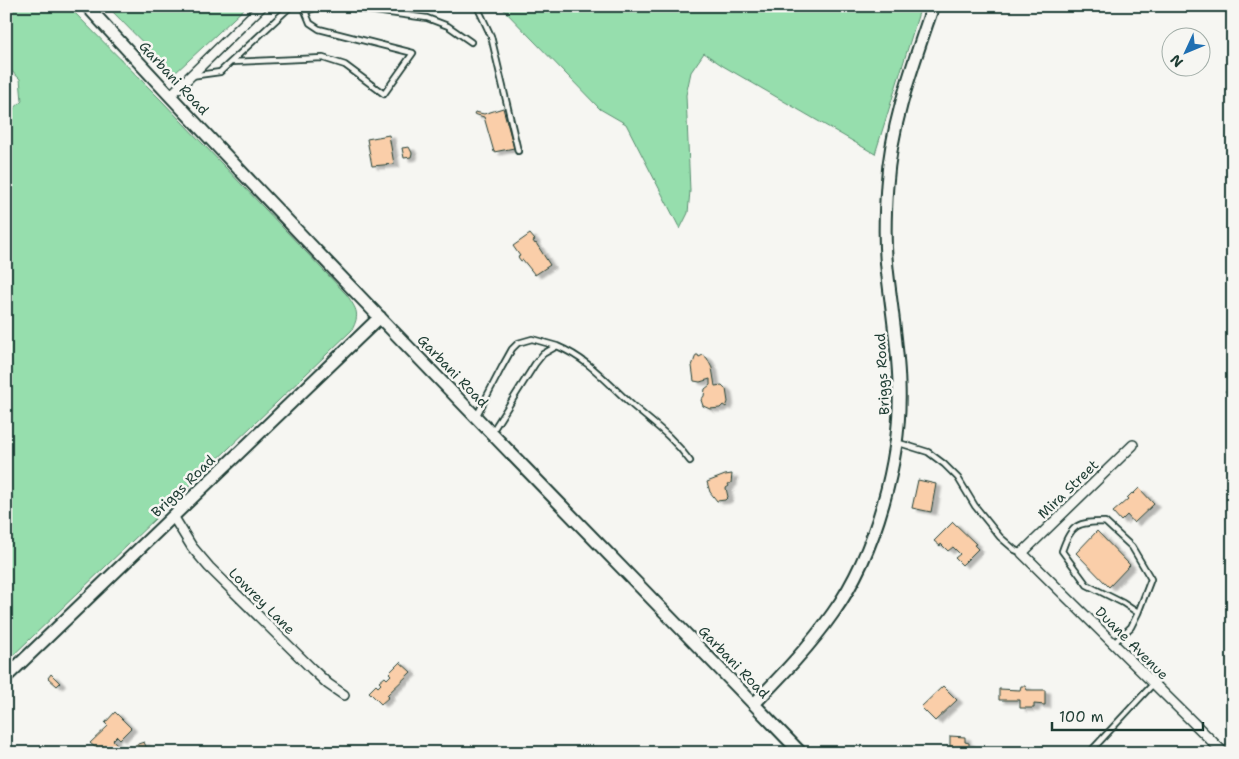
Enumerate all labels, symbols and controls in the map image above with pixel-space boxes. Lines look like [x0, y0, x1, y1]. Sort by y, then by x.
north arrow [1162, 28, 1212, 78]
street label: Garbani Road [135, 37, 213, 119]
text: N [1166, 51, 1187, 71]
street label: Garbani Road [414, 331, 492, 411]
street label: Briggs Road [871, 332, 893, 415]
street label: Briggs Road [147, 451, 219, 521]
street label: Mira Street [1034, 456, 1102, 522]
street label: Lowrey Lane [225, 564, 299, 638]
street label: Duane Avenue [1092, 603, 1173, 684]
street label: Garbani Road [695, 622, 773, 702]
scale bar [1052, 699, 1203, 731]
text: 100 m [1059, 707, 1104, 727]

